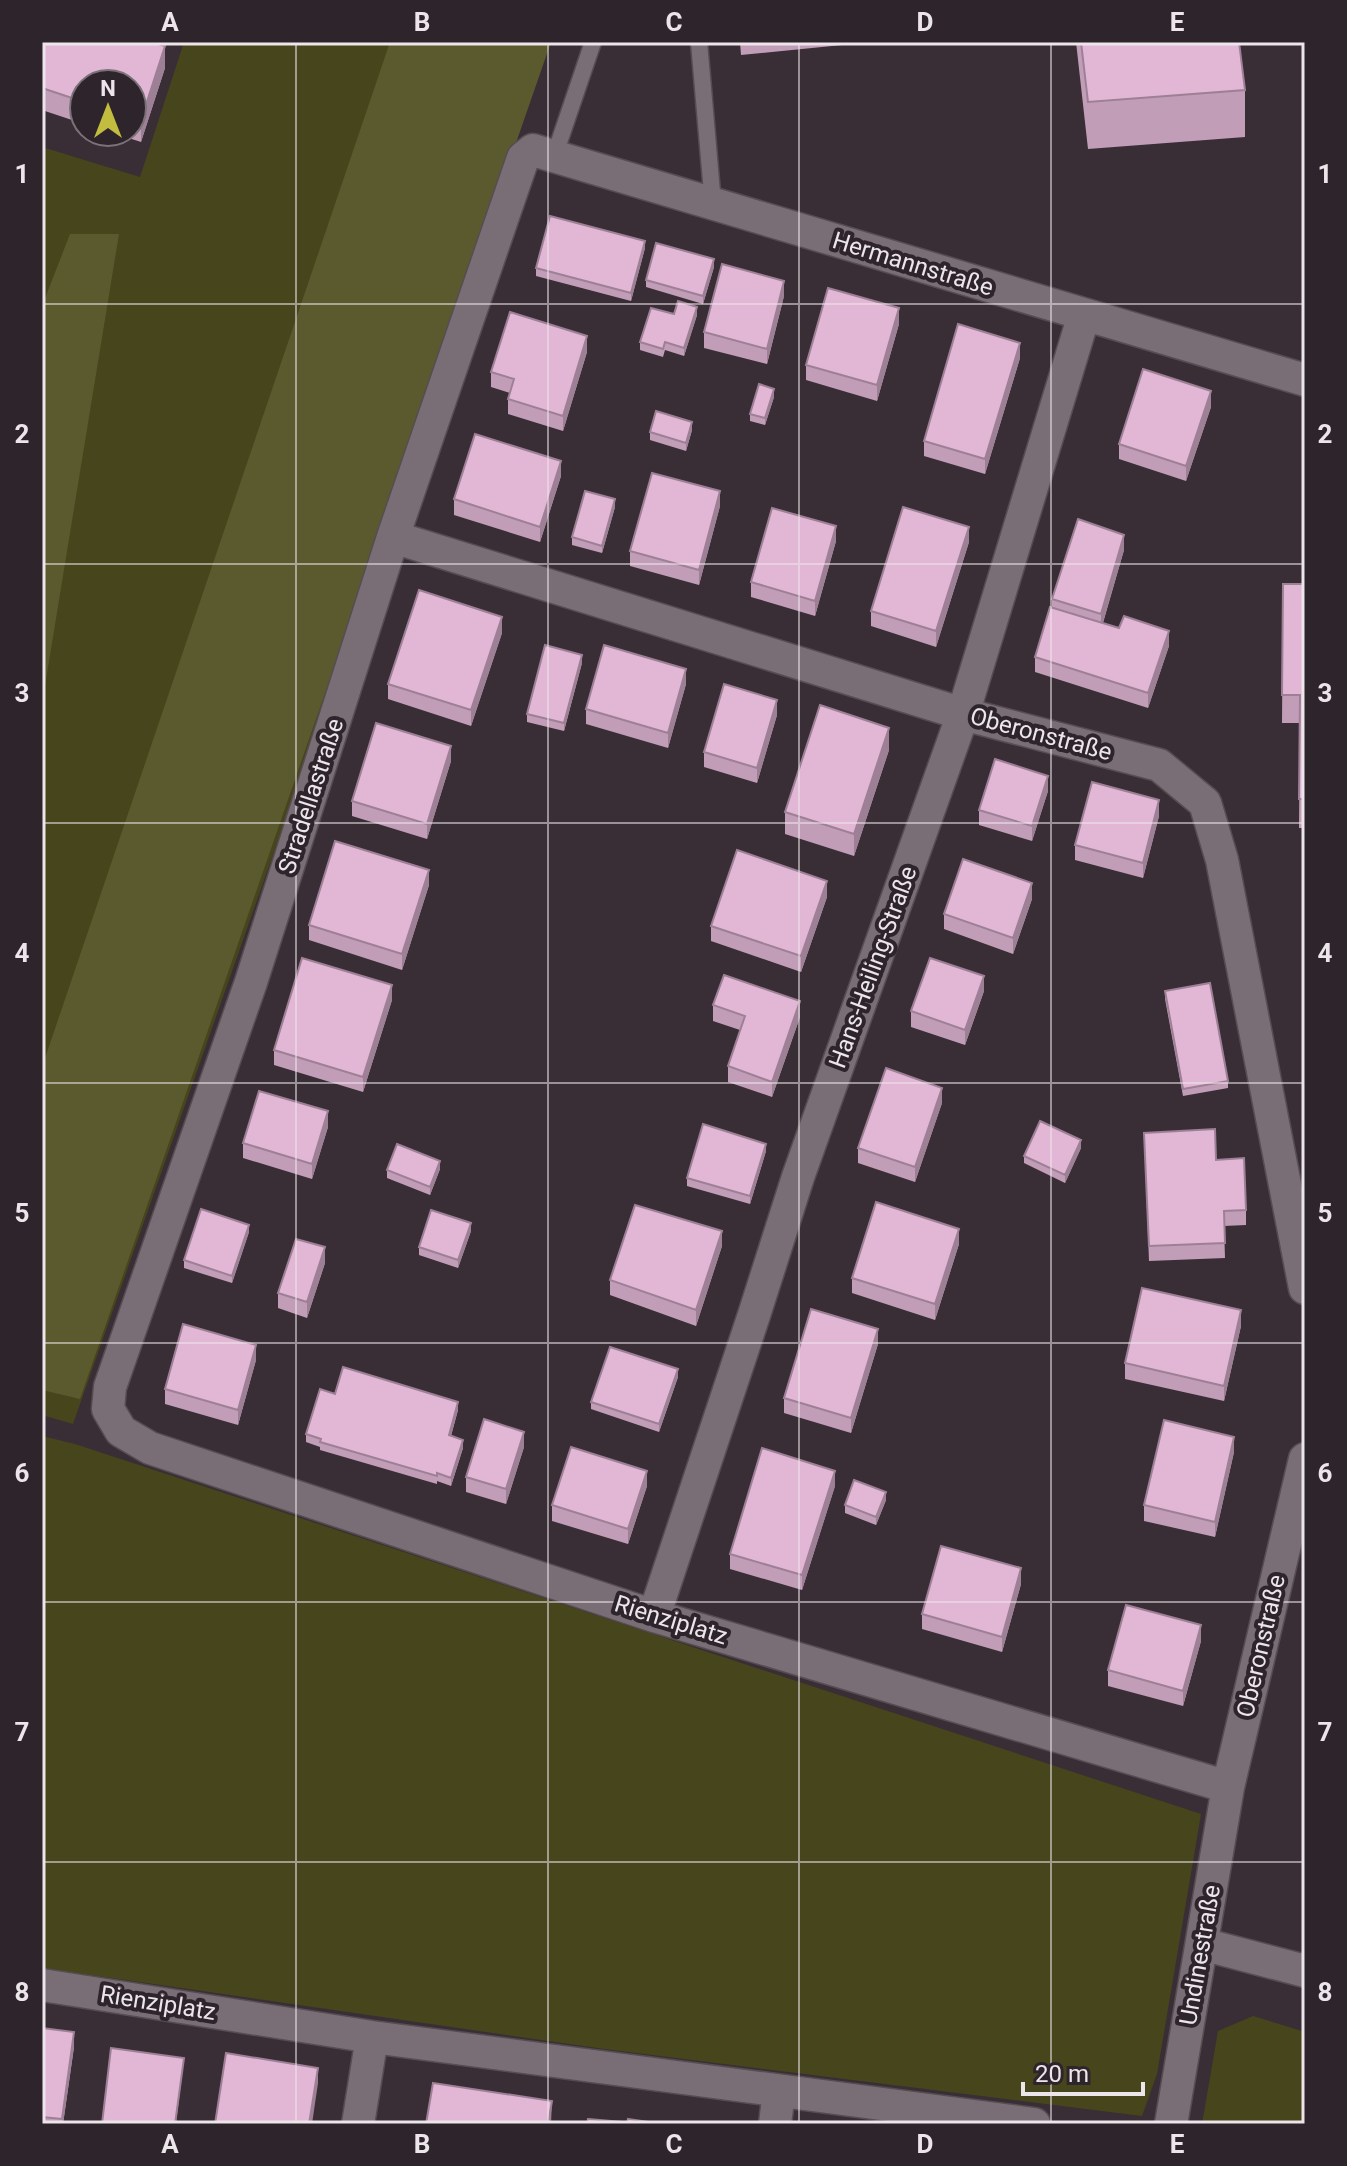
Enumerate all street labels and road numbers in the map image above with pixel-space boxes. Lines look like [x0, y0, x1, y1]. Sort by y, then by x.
street label: Hermannstraße [829, 226, 997, 302]
street label: Oberonstraße [967, 702, 1115, 766]
street label: Stradellastraße [273, 715, 349, 877]
street label: Hans-Heiling-Straße [823, 862, 923, 1072]
street label: Oberonstraße [1231, 1572, 1291, 1720]
street label: Rienziplatz [611, 1590, 731, 1650]
street label: Undinestraße [1174, 1883, 1226, 2027]
street label: Rienziplatz [98, 1980, 218, 2026]

